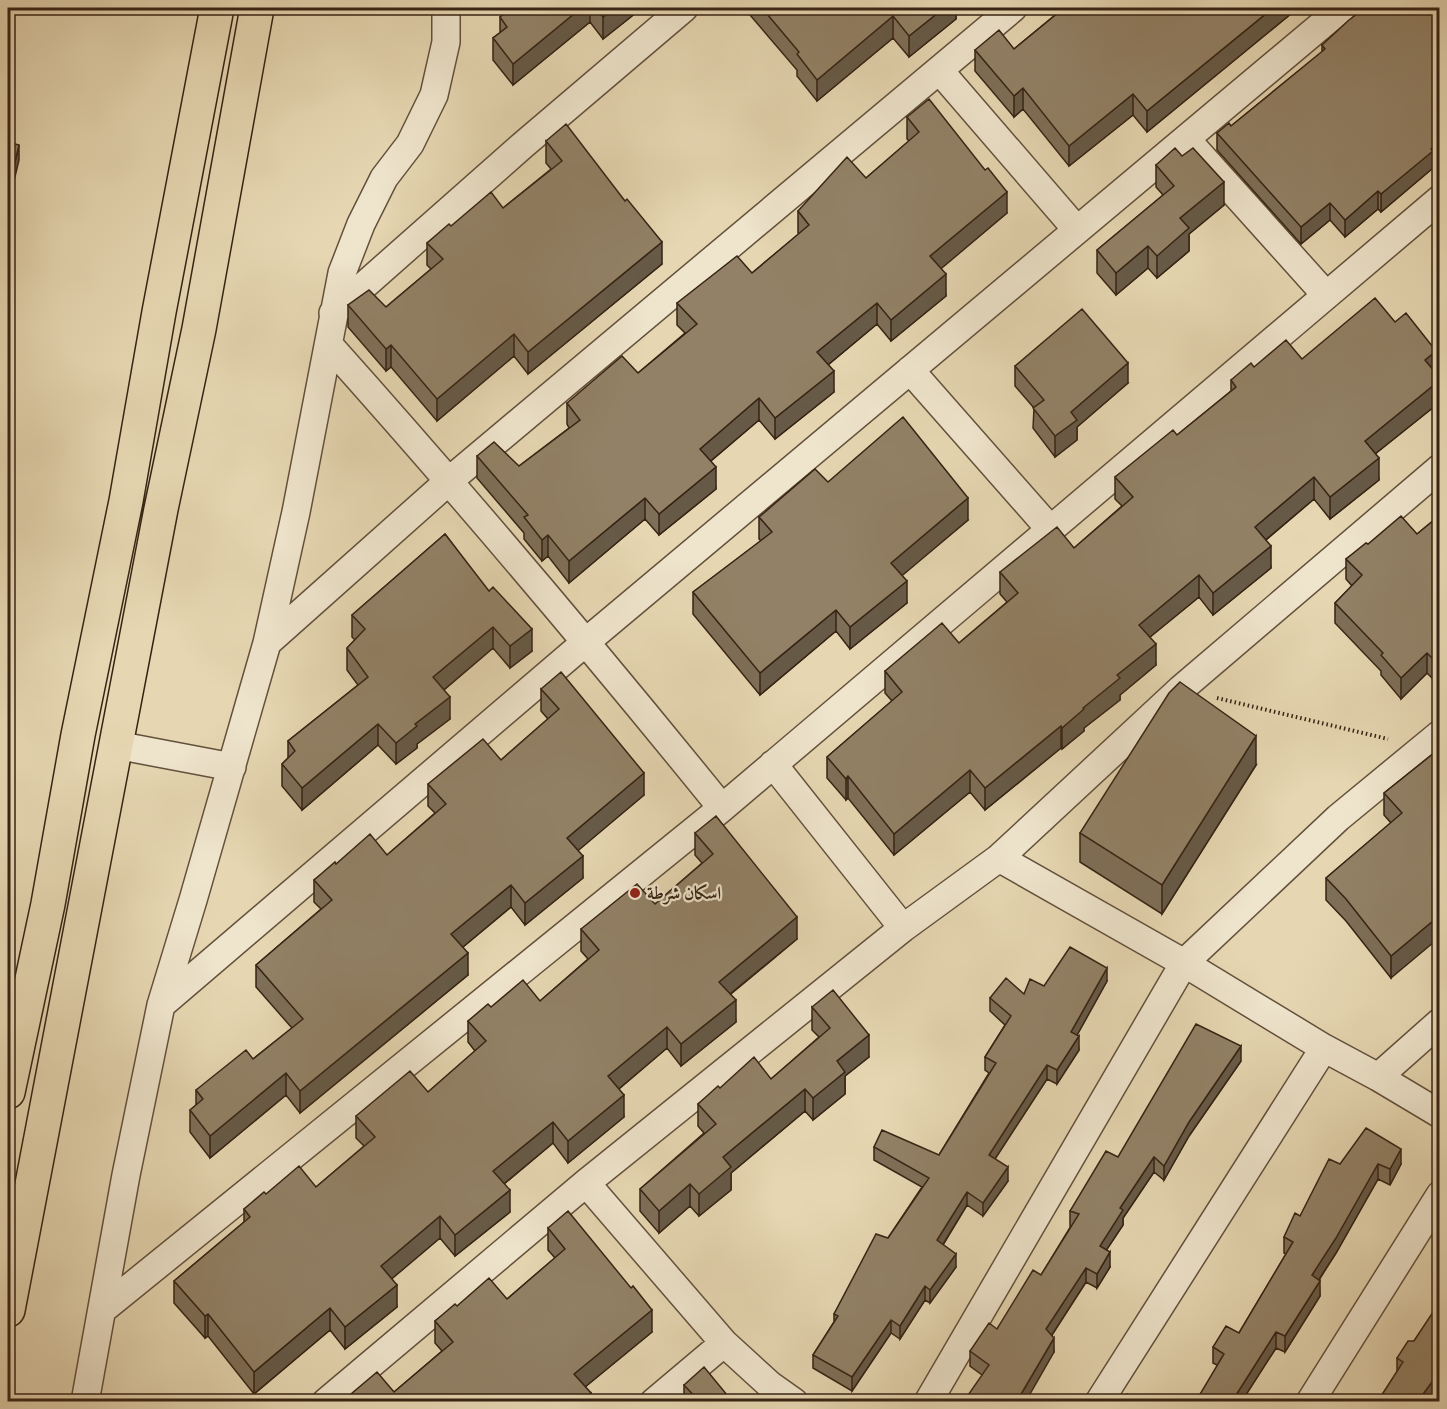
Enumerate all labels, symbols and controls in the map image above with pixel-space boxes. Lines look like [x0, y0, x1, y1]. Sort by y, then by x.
place label: اسكان شرطة [647, 882, 721, 905]
marker: اسكان شرطة [628, 886, 642, 900]

